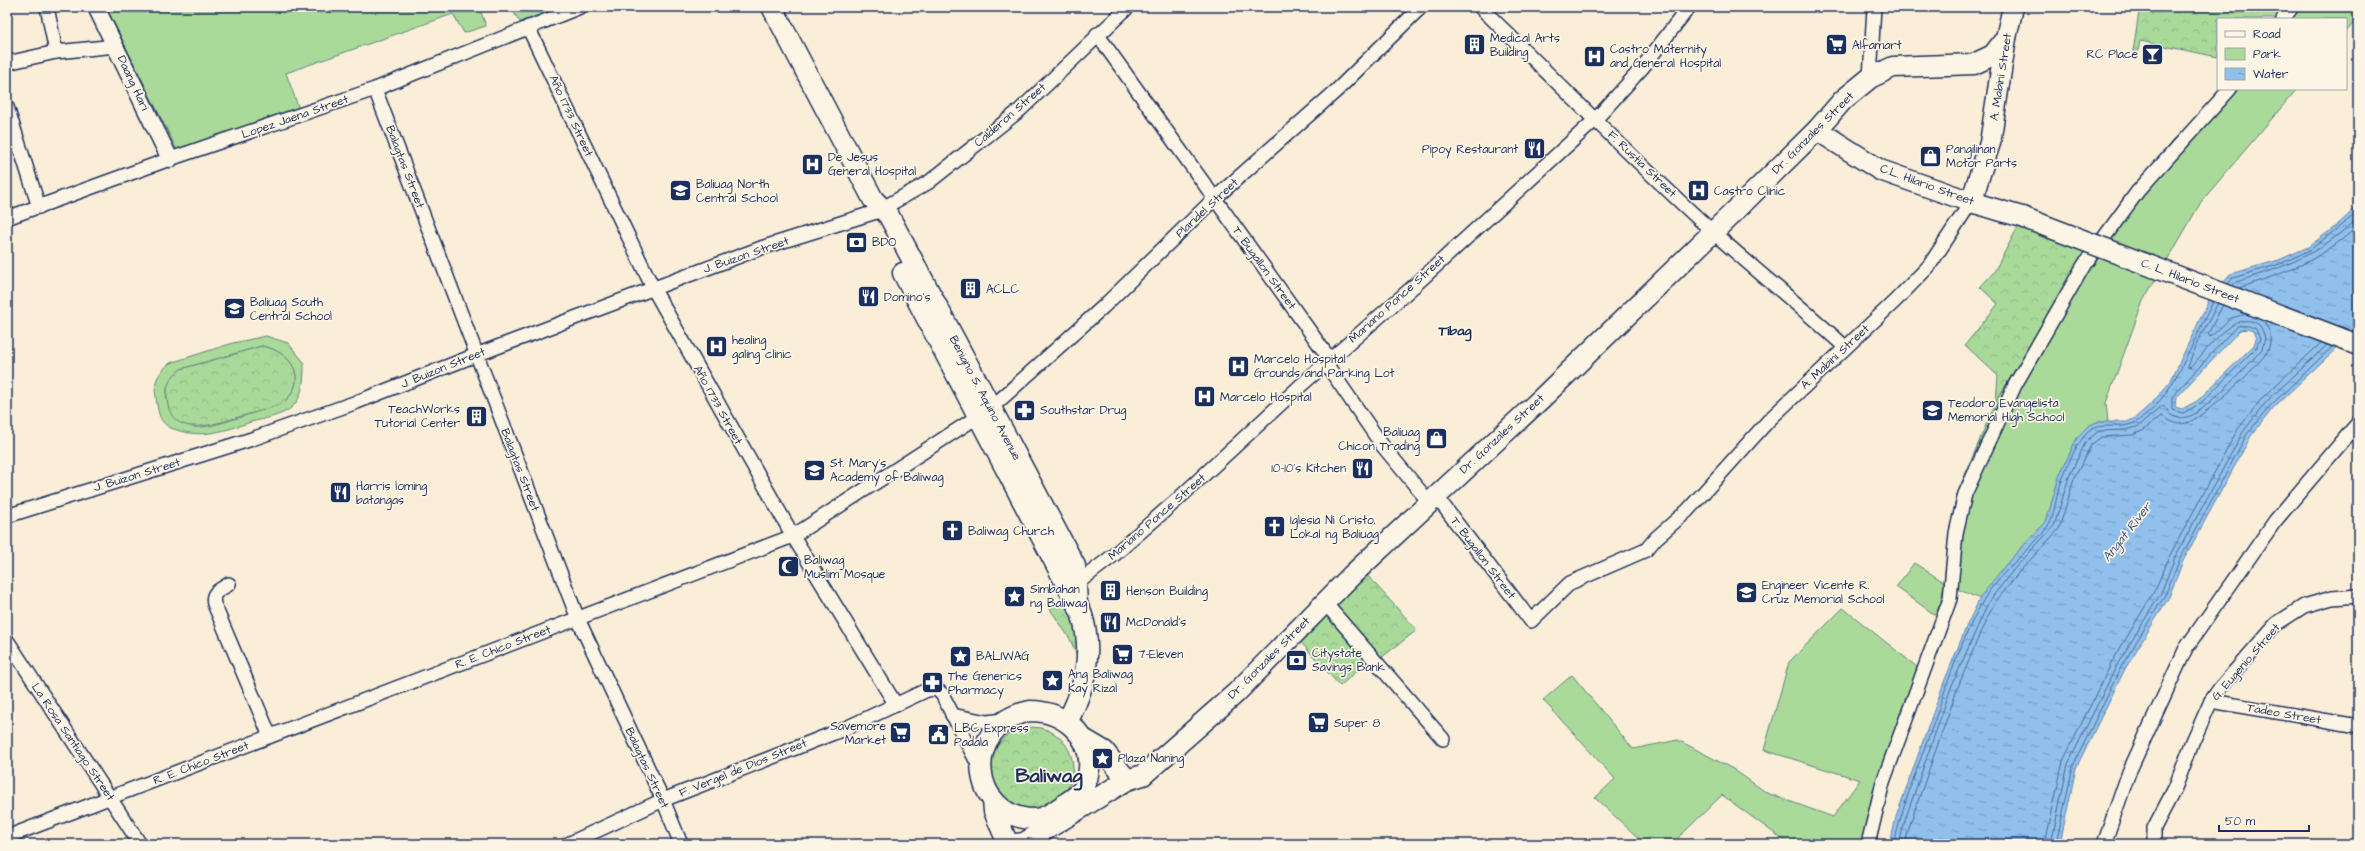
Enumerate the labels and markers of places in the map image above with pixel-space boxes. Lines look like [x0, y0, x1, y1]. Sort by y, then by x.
place label: Medical Arts Building [1490, 30, 1560, 62]
building icon: Medical Arts Building [1461, 32, 1487, 58]
supermarket icon: Alfamart [1823, 32, 1849, 58]
place label: Alfamart [1852, 37, 1902, 54]
place label: Castro Maternity and General Hospital [1610, 41, 1721, 72]
bar icon: RC Place [2140, 41, 2166, 67]
hospital icon: Castro Maternity and General Hospital [1581, 43, 1607, 69]
place label: RC Place [2086, 46, 2139, 63]
restaurant icon: Pipoy Restaurant [1521, 136, 1547, 162]
place label: Pipoy Restaurant [1422, 141, 1518, 159]
place label: Pangilinan Motor Parts [1946, 141, 2017, 172]
shop icon: Pangilinan Motor Parts [1918, 143, 1944, 169]
place label: De Jesus General Hospital [828, 149, 916, 180]
hospital icon: De Jesus General Hospital [800, 151, 826, 177]
place label: Baliuag North Central School [696, 176, 778, 207]
school or university icon: Baliuag North Central School [667, 178, 693, 204]
hospital icon: Castro Clinic [1685, 178, 1711, 204]
place label: Castro Clinic [1714, 183, 1786, 200]
bank icon: BDO [843, 229, 869, 255]
place label: BDO [872, 234, 896, 251]
building icon: ACLC [958, 276, 984, 302]
place label: ACLC [986, 281, 1019, 298]
restaurant icon: Domino's [856, 284, 882, 310]
place label: Domino's [884, 289, 930, 306]
place label: Baliuag South Central School [250, 294, 332, 325]
school or university icon: Baliuag South Central School [221, 296, 247, 322]
place label: healing galing clinic [732, 332, 792, 364]
hospital icon: healing galing clinic [704, 334, 730, 360]
place label: Marcelo Hospital Grounds and Parking Lot [1254, 351, 1394, 383]
hospital icon: Marcelo Hospital Grounds and Parking Lot [1226, 353, 1252, 379]
hospital icon: Marcelo Hospital [1192, 384, 1218, 410]
place label: Marcelo Hospital [1220, 389, 1312, 406]
place label: Teodoro Evangelista Memorial High School [1948, 395, 2065, 427]
pharmacy icon: Southstar Drug [1011, 397, 1037, 423]
school or university icon: Teodoro Evangelista Memorial High School [1919, 397, 1945, 423]
place label: TeachWorks Tutorial Center [375, 401, 460, 432]
place label: Southstar Drug [1040, 402, 1126, 420]
building icon: TeachWorks Tutorial Center [463, 403, 489, 429]
place label: Baliuag Chicon Trading [1338, 424, 1420, 456]
shop icon: Baliuag Chicon Trading [1423, 426, 1449, 452]
place label: St. Mary's Academy of Baliwag [830, 455, 944, 487]
restaurant icon: 10-10's Kitchen [1349, 455, 1375, 481]
school or university icon: St. Mary's Academy of Baliwag [802, 457, 828, 483]
place label: 10-10's Kitchen [1271, 460, 1346, 477]
place label: Harris loming batangas [356, 478, 427, 510]
restaurant icon: Harris loming batangas [328, 480, 354, 506]
place label: Iglesia Ni Cristo, Lokal ng Baliuag [1290, 512, 1379, 544]
church icon: Iglesia Ni Cristo, Lokal ng Baliuag [1261, 514, 1287, 540]
church icon: Baliwag Church [939, 518, 965, 544]
place label: Baliwag Church [968, 523, 1054, 541]
place label: Baliwag Muslim Mosque [804, 552, 886, 583]
mosque icon: Baliwag Muslim Mosque [775, 554, 801, 580]
place label: Engineer Vicente R. Cruz Memorial School [1762, 577, 1884, 608]
building icon: Henson Building [1098, 578, 1124, 604]
school or university icon: Engineer Vicente R. Cruz Memorial School [1734, 579, 1760, 605]
place label: Simbahan ng Baliwag [1030, 581, 1087, 613]
place icon: Simbahan ng Baliwag [1002, 583, 1028, 609]
place label: Henson Building [1126, 583, 1208, 601]
restaurant icon: McDonald's [1097, 609, 1123, 635]
place label: McDonald's [1126, 614, 1186, 631]
supermarket icon: 7-Eleven [1109, 641, 1135, 667]
place icon: BALIWAG [948, 643, 974, 669]
place label: Citystate Savings Bank [1312, 645, 1386, 677]
place label: 7-Eleven [1138, 646, 1183, 663]
bank icon: Citystate Savings Bank [1284, 647, 1310, 673]
place label: BALIWAG [976, 648, 1030, 665]
place label: Ang Baliwag Kay Rizal [1068, 666, 1133, 698]
place label: The Generics Pharmacy [948, 668, 1022, 700]
place icon: Ang Baliwag Kay Rizal [1040, 668, 1066, 694]
pharmacy icon: The Generics Pharmacy [919, 670, 945, 696]
supermarket icon: Super 8 [1305, 710, 1331, 736]
place label: Super 8 [1334, 715, 1380, 732]
place label: Savemore Market [830, 718, 887, 749]
supermarket icon: Savemore Market [888, 720, 914, 746]
place label: LBC Express Padala [954, 720, 1029, 751]
public building icon: LBC Express Padala [926, 722, 952, 748]
place icon: Plaza Naning [1089, 745, 1115, 771]
place label: Plaza Naning [1118, 750, 1184, 768]

